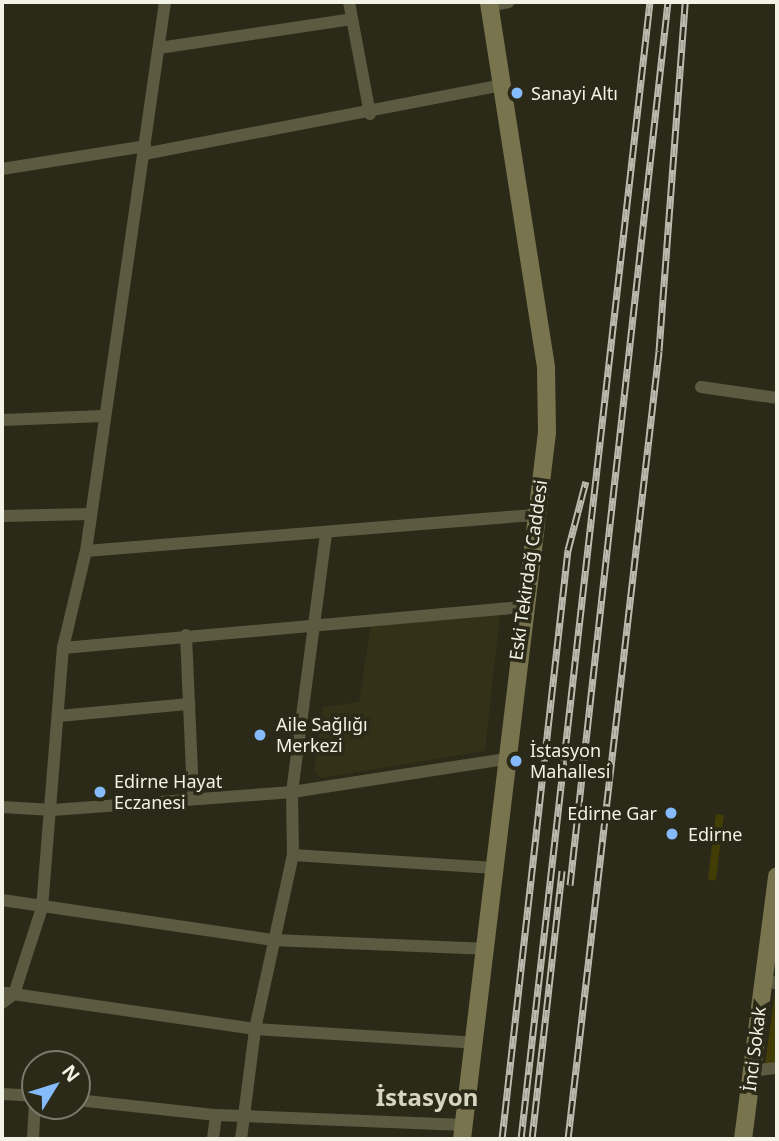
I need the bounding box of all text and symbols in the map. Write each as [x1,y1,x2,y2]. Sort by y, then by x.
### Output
place label: Sanayi Altı [531,82,618,104]
marker: Sanayi Altı [509,85,525,101]
street label: Eski Tekirdağ Caddesi [505,479,551,661]
place label: Aile Sağlığı Merkezi [276,714,368,756]
marker: Aile Sağlığı Merkezi [250,725,270,745]
place label: İstasyon Mahallesi [530,740,610,782]
marker: İstasyon Mahallesi [508,753,524,769]
place label: Edirne Hayat Eczanesi [114,771,222,814]
marker: Edirne Hayat Eczanesi [92,784,108,800]
place label: Edirne Gar [567,802,657,824]
marker: Edirne Gar [663,805,679,821]
place label: Edirne [688,823,742,845]
marker: Edirne [662,824,682,844]
street label: İnci Sokak [738,1005,770,1093]
north arrow [21,1050,91,1120]
text: N [56,1059,86,1087]
district label: İstasyon [376,1083,478,1111]

